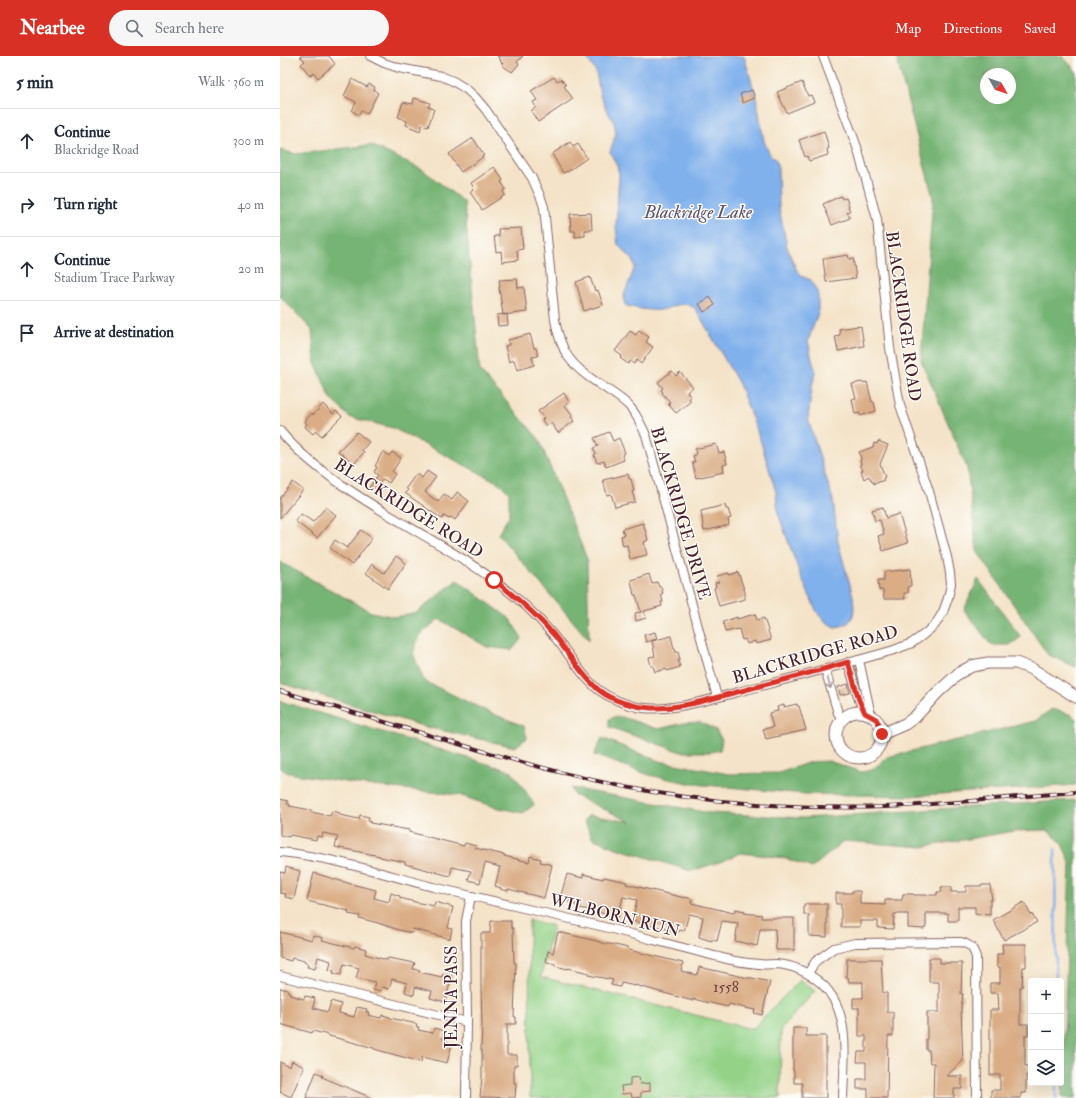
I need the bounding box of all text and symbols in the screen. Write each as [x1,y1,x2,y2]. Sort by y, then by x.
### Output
search box [109,10,389,46]
text: Nearbee [20,16,85,40]
icon: search [123,17,145,39]
text: Search here [155,19,224,38]
text: Map [895,20,921,37]
text: Directions [943,20,1002,37]
text: Saved [1024,20,1056,37]
north arrow [980,68,1016,104]
text: 5 min [16,72,54,93]
text: Walk · 360 m [198,74,264,90]
text: Continue [54,123,110,142]
icon: ahead [16,130,38,152]
text: 300 m [233,133,264,149]
text: Blackridge Road [54,142,139,158]
icon: right [16,194,38,216]
text: Turn right [54,195,117,214]
text: 40 m [238,197,264,213]
water label: Blackridge Lake [643,201,753,224]
street label: BLACKRIDGE ROAD [881,230,926,403]
text: Continue [54,251,110,270]
icon: ahead [16,258,38,280]
text: 20 m [238,261,264,277]
text: Stadium Trace Parkway [54,270,174,286]
icon: arrive [16,322,38,344]
text: Arrive at destination [54,323,174,342]
street label: BLACKRIDGE DRIVE [646,424,715,602]
street label: BLACKRIDGE ROAD [330,454,487,563]
route start [485,571,503,589]
street label: BLACKRIDGE ROAD [730,621,901,688]
one-way arrow [826,676,833,689]
route end [873,725,891,743]
street label: WILBORN RUN [547,889,683,942]
street label: JENNA PASS [441,946,463,1049]
house number: 1558 [713,978,739,997]
map controls [1028,978,1064,1086]
button: + [1028,978,1064,1014]
button: − [1028,1014,1064,1050]
button: layers [1028,1050,1064,1086]

